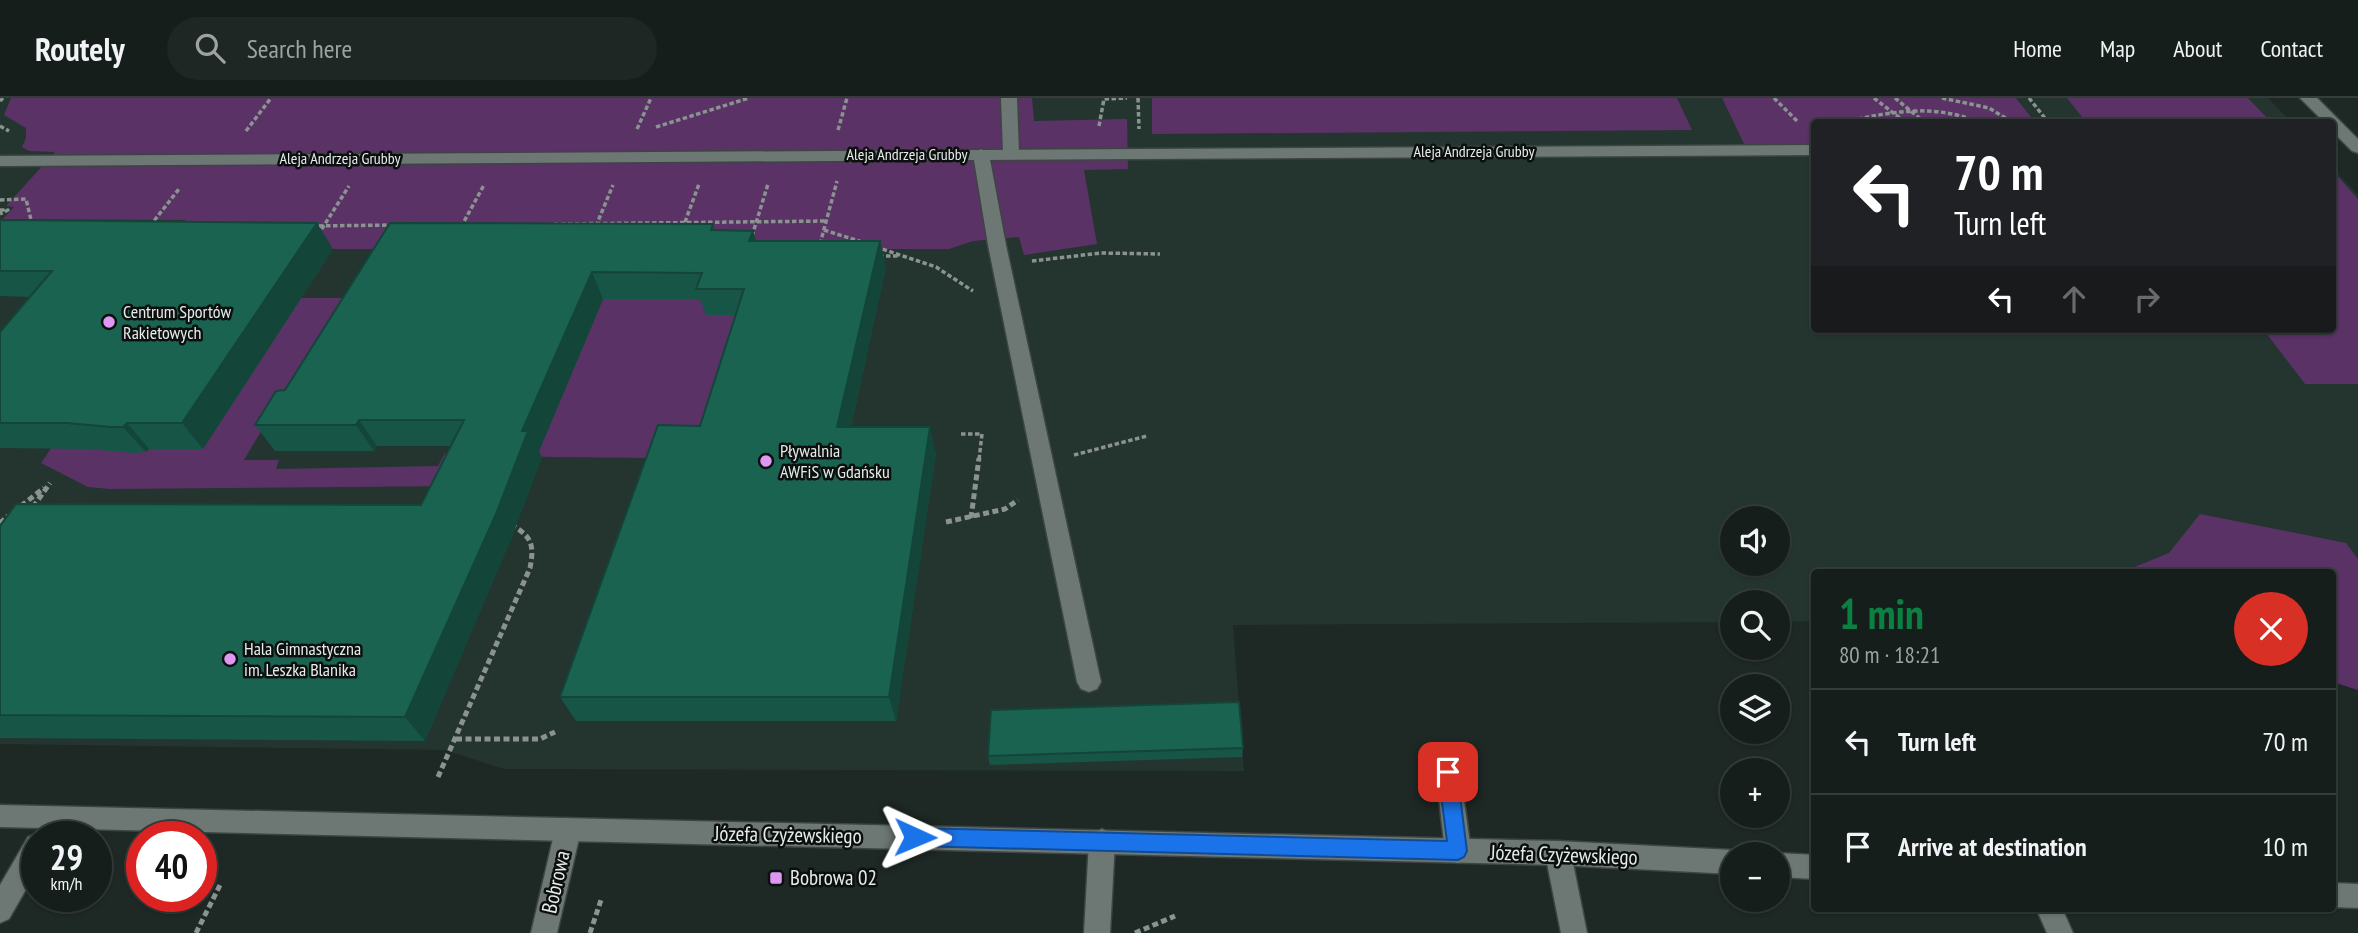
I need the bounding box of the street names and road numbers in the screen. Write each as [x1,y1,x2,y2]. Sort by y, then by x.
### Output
street label: Aleja Andrzeja Grubby [1414,141,1534,161]
street label: Aleja Andrzeja Grubby [847,144,967,164]
street label: Aleja Andrzeja Grubby [280,148,400,168]
street label: Józefa Czyżewskiego [713,820,862,849]
street label: Józefa Czyżewskiego [1489,838,1638,871]
street label: Bobrowa [535,848,576,916]

